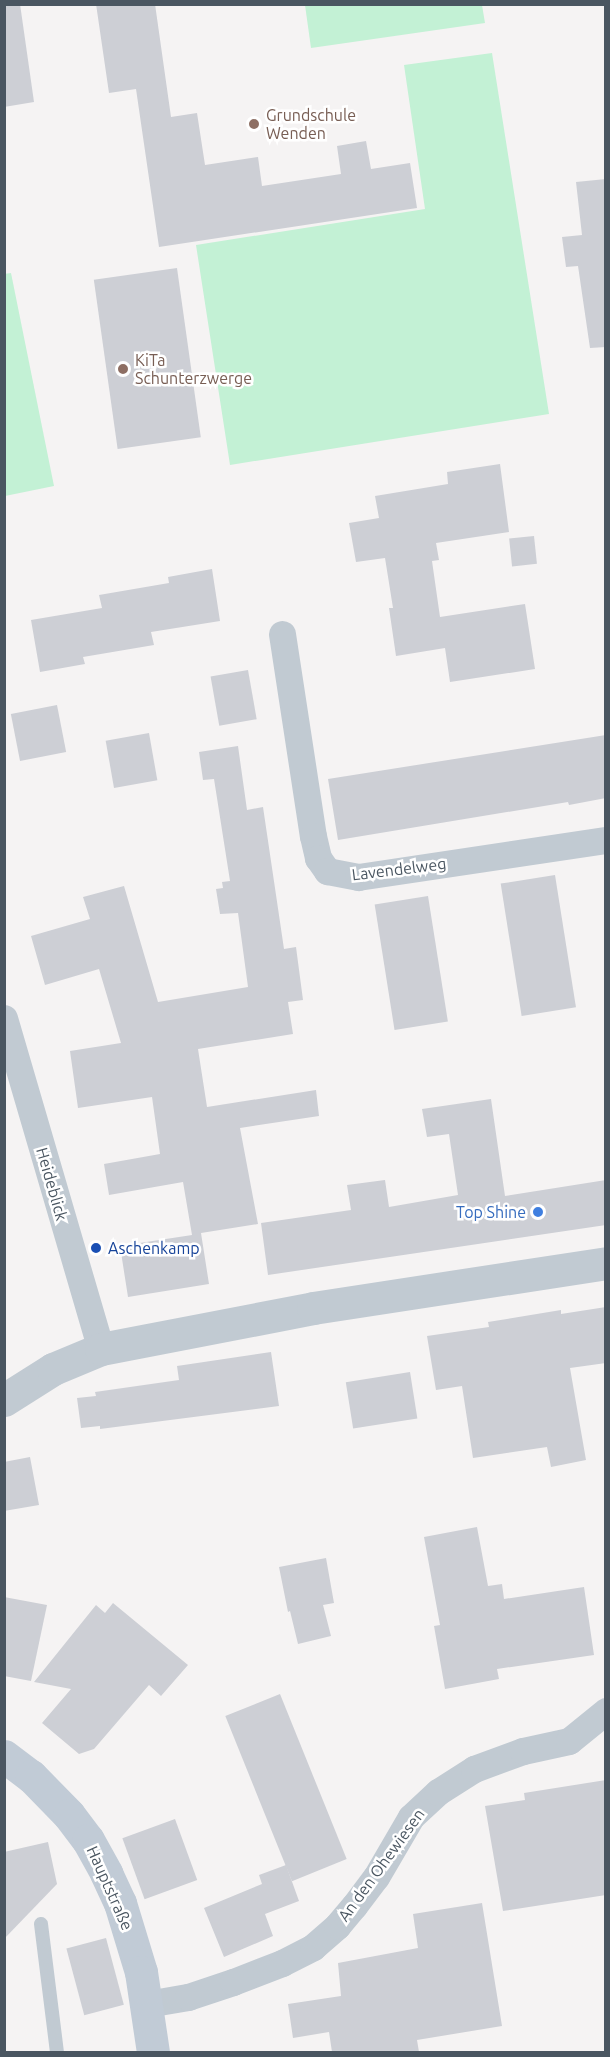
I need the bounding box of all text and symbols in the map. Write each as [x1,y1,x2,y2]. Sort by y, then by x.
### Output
place label: Grundschule Wenden [266,105,356,143]
marker: Grundschule Wenden [247,117,261,131]
place label: KiTa Schunterzwerge [135,350,252,388]
marker: KiTa Schunterzwerge [116,362,130,376]
street label: Lavendelweg [351,854,447,884]
street label: Heideblick [32,1145,72,1223]
place label: Top Shine [456,1202,526,1222]
marker: Top Shine [531,1205,545,1219]
place label: Aschenkamp [108,1238,200,1258]
marker: Aschenkamp [89,1241,103,1255]
street label: An den Ohewiesen [334,1805,428,1925]
street label: Hauptstraße [83,1843,137,1933]

